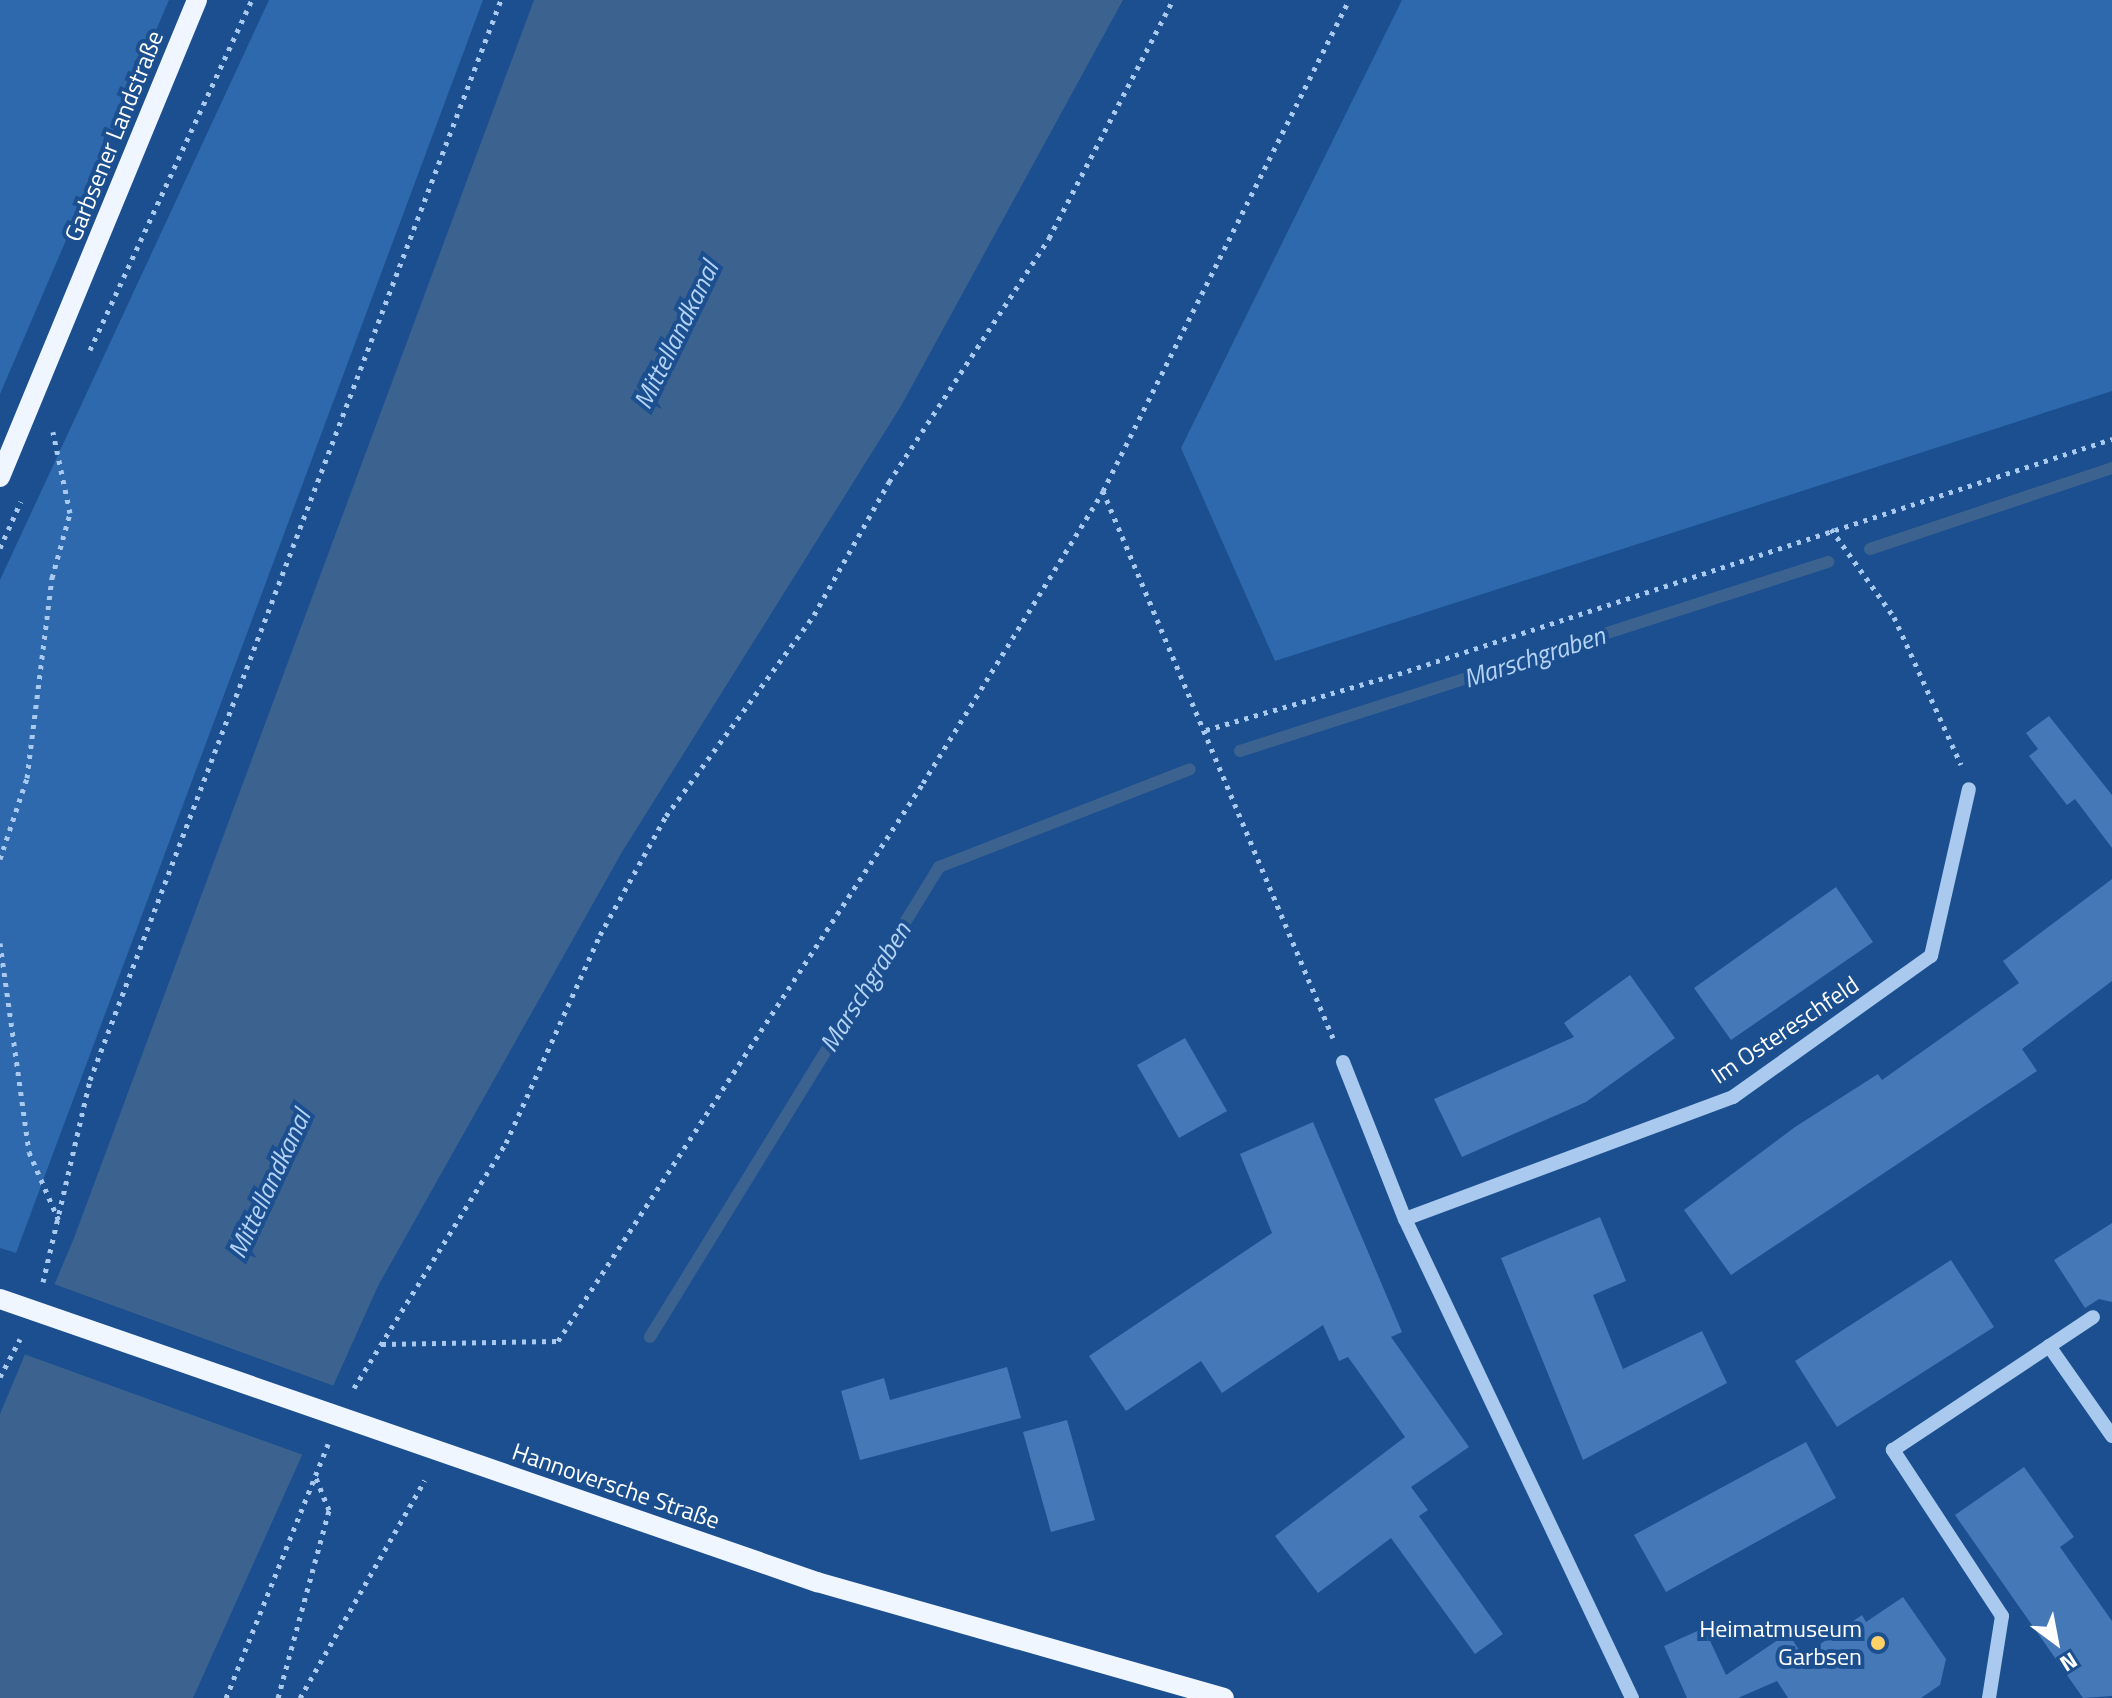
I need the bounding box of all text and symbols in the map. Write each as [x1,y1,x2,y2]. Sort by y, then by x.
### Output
street label: Garbsener Landstraße [59,27,169,245]
water label: Mittellandkanal [627,256,725,414]
water label: Marschgraben [1459,619,1609,695]
water label: Marschgraben [813,916,917,1058]
street label: Im Ostereschfeld [1706,970,1864,1090]
water label: Mittellandkanal [221,1105,317,1263]
street label: Hannoversche Straße [508,1437,724,1535]
north arrow [2016,1602,2096,1682]
place label: Heimatmuseum Garbsen [1699,1615,1862,1671]
marker: Heimatmuseum Garbsen [1869,1634,1887,1652]
text: N [2053,1644,2084,1681]

